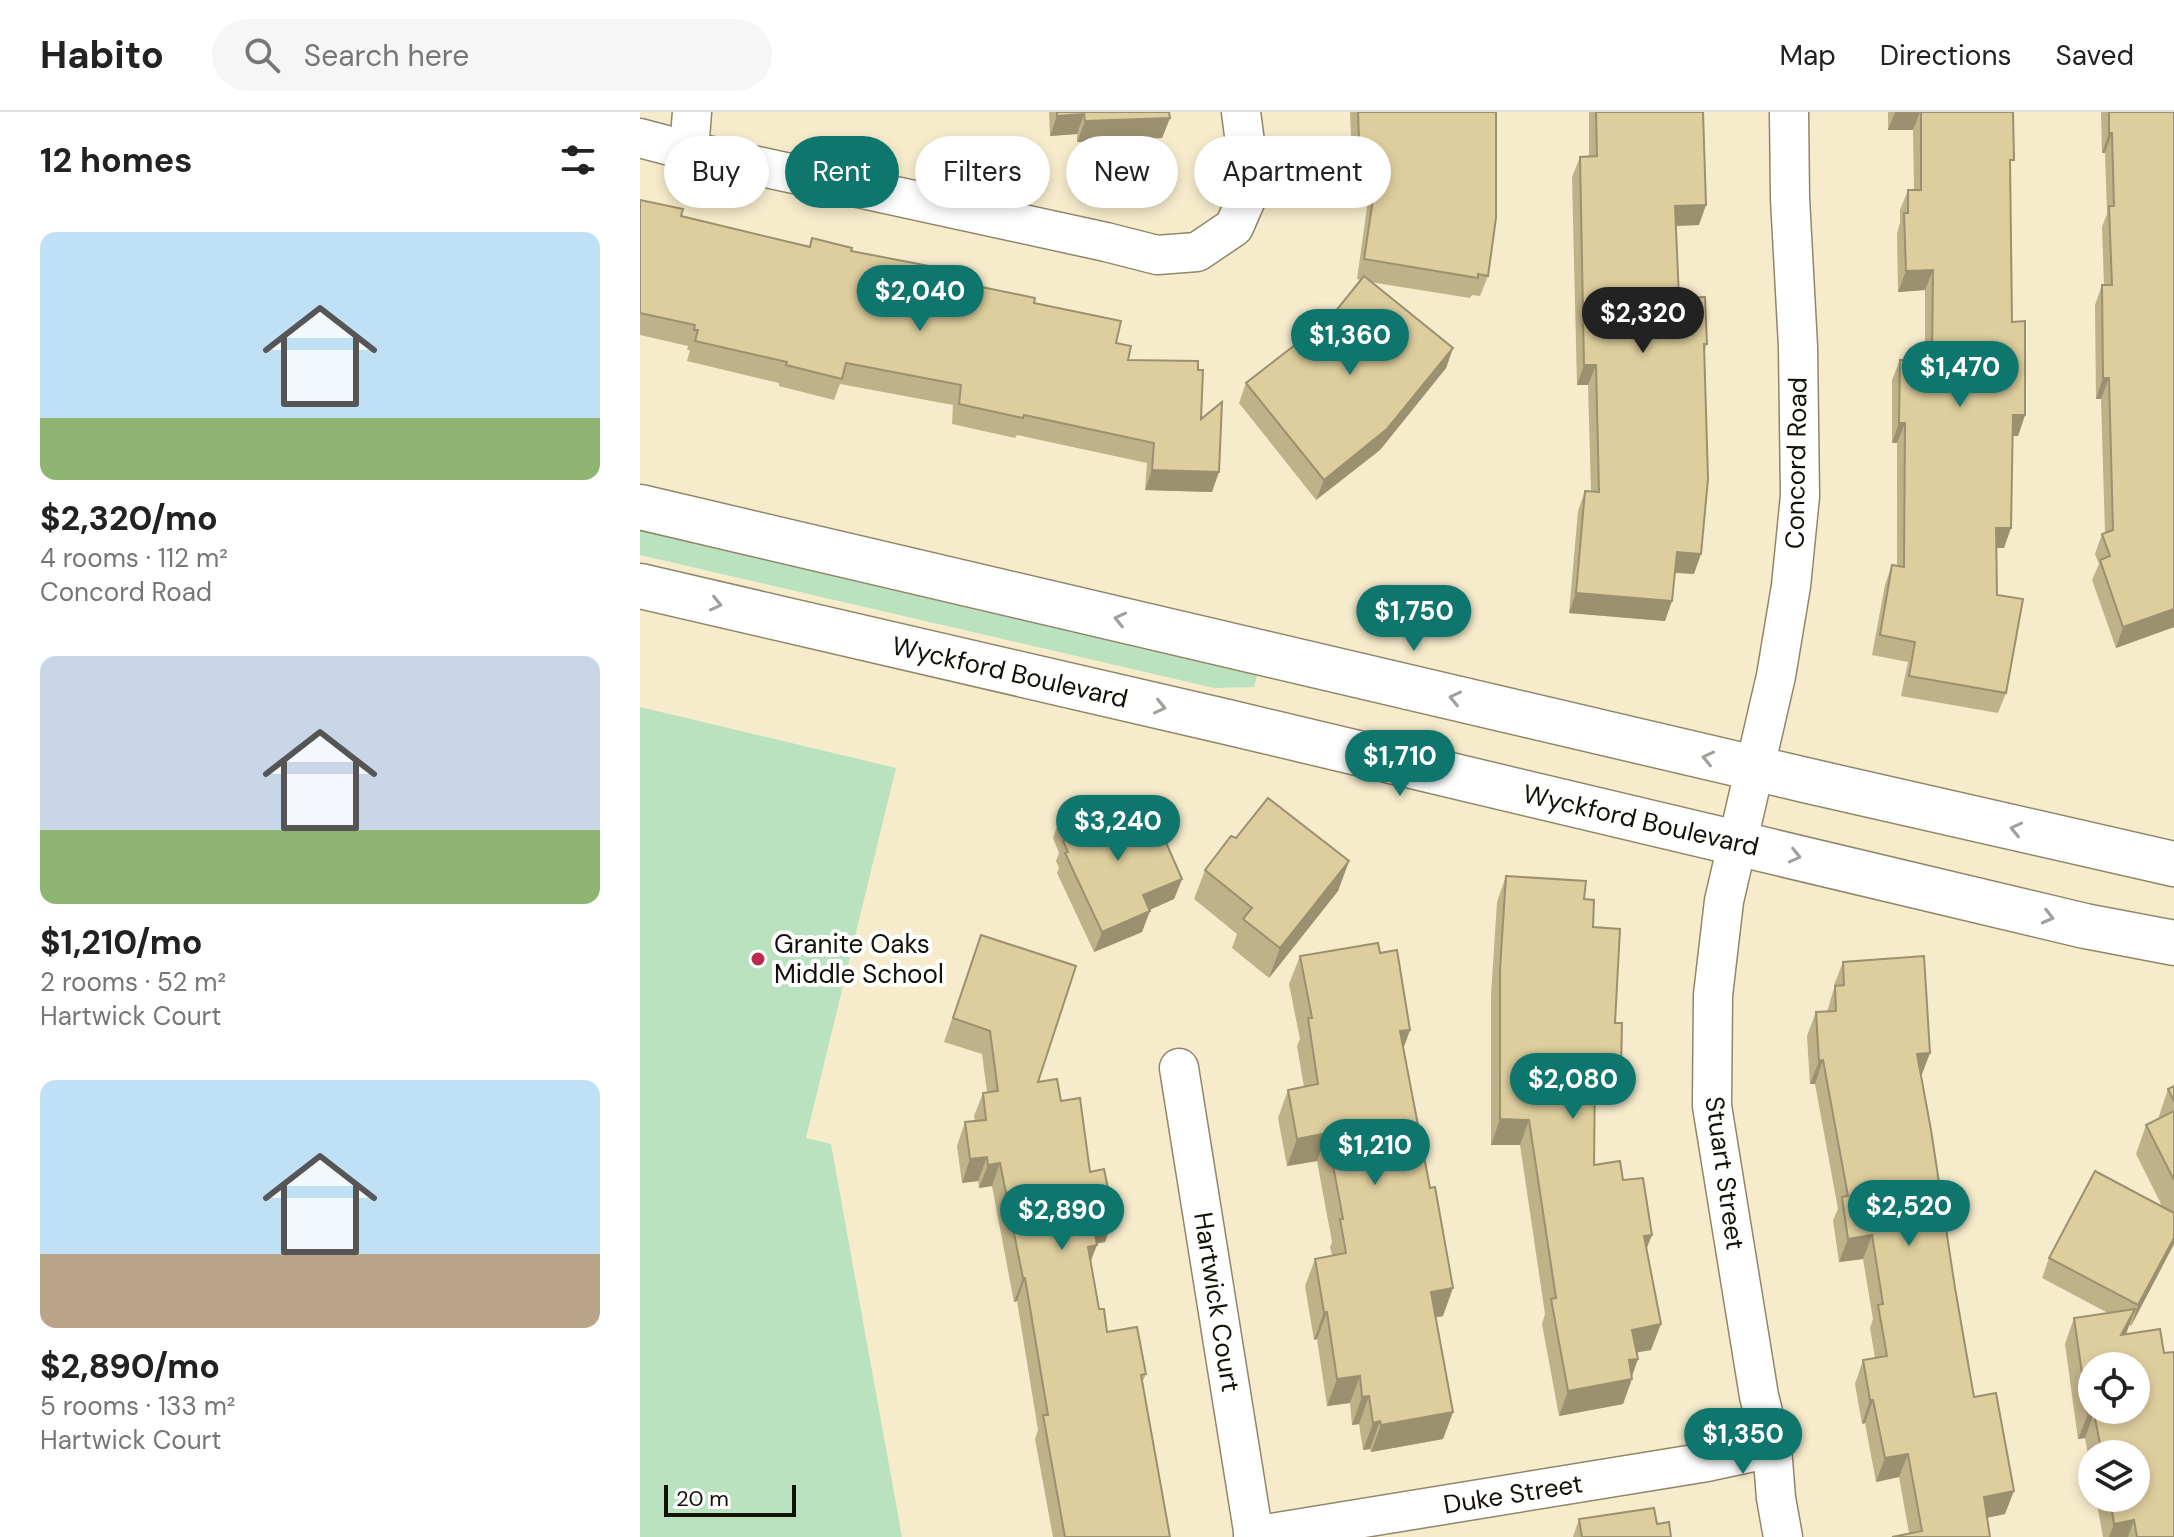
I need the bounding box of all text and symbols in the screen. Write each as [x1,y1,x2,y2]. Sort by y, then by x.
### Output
search box [212,19,772,91]
text: Habito [40,30,164,80]
icon: search [240,33,284,77]
text: Search here [304,36,469,75]
text: Map [1779,37,1836,74]
text: Directions [1880,37,2012,74]
text: Saved [2056,37,2134,74]
chip: Buy [664,136,769,208]
chip: Rent [785,136,899,208]
chip: Filters [915,136,1050,208]
chip: New [1066,136,1178,208]
chip: Apartment [1194,136,1391,208]
text: 12 homes [40,138,192,183]
icon: filters [556,138,600,182]
pin: $2,040 [855,265,985,333]
text: $2,040 [875,274,965,308]
icon: home [248,284,392,428]
pin: $2,320 [1578,287,1708,355]
text: $2,320 [1600,296,1686,330]
pin: $1,360 [1285,309,1415,377]
text: $1,360 [1309,318,1391,352]
pin: $1,470 [1895,341,2025,409]
text: $1,470 [1920,350,2000,384]
street label: Concord Road [1778,377,1814,549]
text: $2,320/mo [40,496,218,541]
text: 4 rooms · 112 m² [40,541,228,575]
text: Concord Road [40,575,212,609]
pin: $1,750 [1349,585,1479,653]
text: $1,750 [1374,594,1454,628]
one-way arrow [709,595,722,612]
one-way arrow [1114,611,1127,628]
street label: Wyckford Boulevard [889,628,1131,716]
one-way arrow [1448,690,1462,707]
one-way arrow [1153,698,1167,715]
icon: home [248,708,392,852]
pin: $1,710 [1335,730,1465,798]
text: $1,710 [1363,739,1437,773]
one-way arrow [1702,750,1715,767]
street label: Wyckford Boulevard [1520,776,1762,864]
pin: $3,240 [1053,795,1183,863]
text: $3,240 [1074,804,1162,838]
one-way arrow [2009,821,2023,838]
one-way arrow [1787,847,1801,864]
one-way arrow [2040,908,2054,925]
text: $1,210/mo [40,920,202,965]
place label: Granite Oaks Middle School [774,927,944,991]
marker: Granite Oaks Middle School [749,950,767,968]
text: 2 rooms · 52 m² [40,965,226,999]
text: Hartwick Court [40,999,221,1033]
pin: $2,080 [1508,1053,1638,1121]
text: $2,080 [1528,1062,1618,1096]
street label: Stuart Street [1697,1094,1753,1252]
pin: $1,210 [1310,1119,1440,1187]
text: $1,210 [1338,1128,1412,1162]
icon: home [248,1132,392,1276]
pin: $2,520 [1844,1180,1974,1248]
pin: $2,890 [997,1184,1127,1252]
text: $2,520 [1866,1189,1952,1223]
text: $2,890 [1018,1193,1106,1227]
street label: Hartwick Court [1186,1210,1248,1394]
text: $2,890/mo [40,1344,220,1389]
map controls [2078,1352,2150,1512]
button: locate [2078,1352,2150,1424]
text: 5 rooms · 133 m² [40,1389,235,1423]
pin: $1,350 [1678,1408,1808,1476]
text: $1,350 [1702,1417,1784,1451]
text: Hartwick Court [40,1423,221,1457]
button: layers [2078,1440,2150,1512]
street label: Duke Street [1441,1466,1585,1522]
scale bar [664,1481,796,1517]
text: 20 m [676,1484,729,1513]

